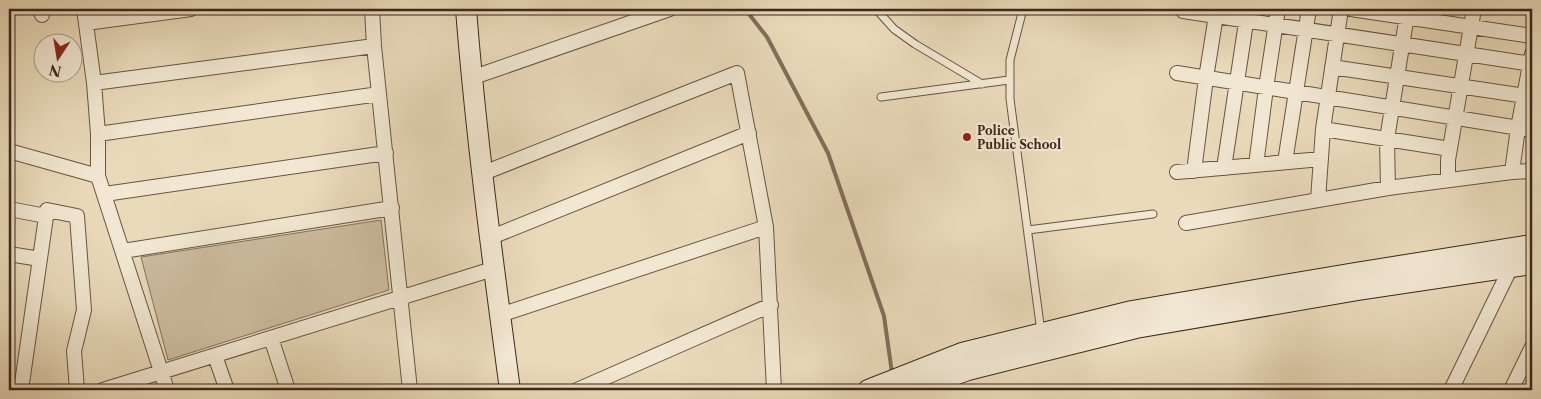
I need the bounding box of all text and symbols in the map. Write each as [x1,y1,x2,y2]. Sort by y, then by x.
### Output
north arrow [32,32,82,82]
text: N [47,61,63,81]
place label: Police Public School [977,123,1061,152]
marker: Police Public School [961,131,973,143]

